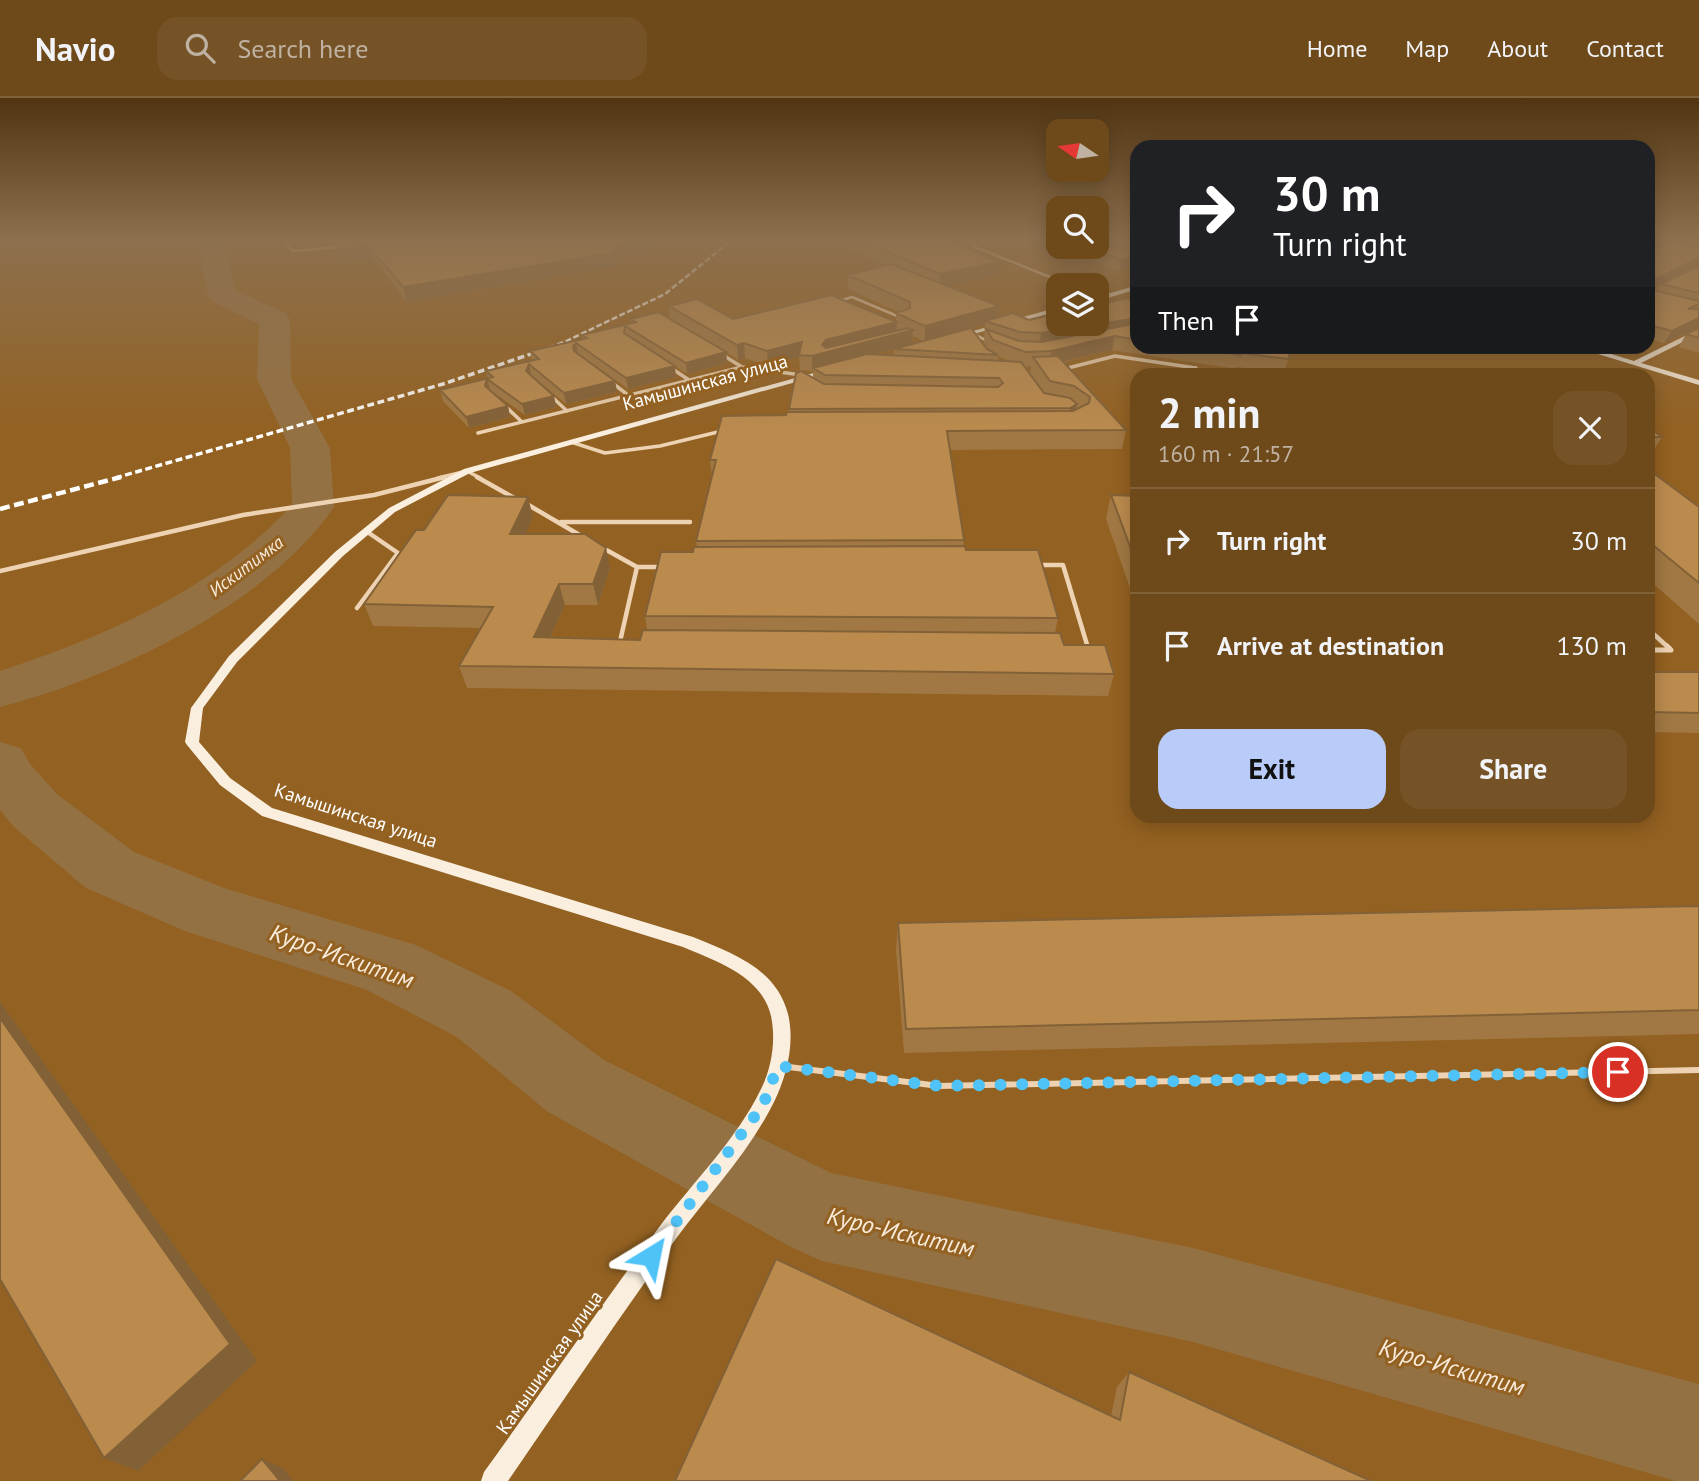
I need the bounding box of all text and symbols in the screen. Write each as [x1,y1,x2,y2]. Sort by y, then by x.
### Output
search box [157,17,647,80]
text: Navio [35,27,115,70]
icon: search [181,29,219,67]
text: Search here [237,32,369,65]
text: Home [1307,33,1367,64]
text: Map [1405,33,1449,64]
text: About [1487,33,1548,64]
text: Contact [1586,33,1664,64]
north arrow [1046,119,1110,182]
map controls [1046,119,1109,336]
text: 30 m [1273,161,1380,225]
icon: right [1158,168,1249,259]
button: search [1046,196,1109,259]
text: Turn right [1273,223,1407,265]
button: layers [1046,273,1109,336]
icon: arrive [1228,301,1266,339]
text: Then [1158,304,1214,337]
street label: Камышинская улица [620,348,790,416]
text: 2 min [1158,385,1260,440]
button: close [1553,391,1627,465]
text: 160 m · 21:57 [1158,439,1294,468]
icon: right [1158,522,1196,560]
text: Turn right [1217,524,1326,557]
text: 30 m [1571,524,1627,557]
water label: Искитимка [204,530,288,602]
icon: arrive [1158,627,1196,665]
text: Arrive at destination [1217,629,1444,662]
text: 130 m [1556,629,1627,662]
button: Exit [1158,729,1386,809]
button: Share [1400,729,1627,809]
street label: Камышинская улица [271,777,441,853]
water label: Куро-Искитим [266,917,418,995]
pin [1588,1042,1648,1102]
icon: arrive [1599,1053,1637,1091]
water label: Куро-Искитим [824,1200,978,1264]
position arrow [614,1219,688,1293]
street label: Камышинская улица [490,1286,608,1438]
water label: Куро-Искитим [1375,1331,1529,1403]

